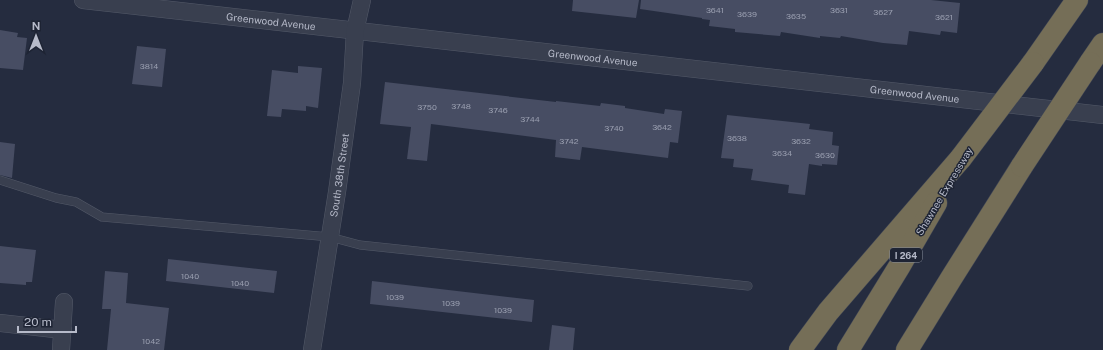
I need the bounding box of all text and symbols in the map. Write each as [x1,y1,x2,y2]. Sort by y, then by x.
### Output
house number: 3641 [706,5,724,15]
house number: 3631 [830,5,848,15]
house number: 3627 [873,7,893,17]
house number: 3639 [737,9,757,19]
street label: Greenwood Avenue [225,10,317,32]
house number: 3635 [786,11,806,21]
house number: 3621 [935,12,953,22]
north arrow [16,16,56,56]
text: N [32,20,40,32]
street label: Greenwood Avenue [547,46,638,69]
house number: 3814 [140,61,158,71]
street label: Greenwood Avenue [869,83,960,105]
house number: 3748 [451,101,471,111]
house number: 3750 [417,102,437,112]
house number: 3746 [488,105,508,115]
house number: 3744 [520,114,540,124]
house number: 3642 [652,122,672,132]
house number: 3740 [604,123,624,133]
street label: South 38th Street [327,132,351,218]
house number: 3638 [727,133,747,143]
house number: 3742 [559,136,579,146]
house number: 3632 [791,136,811,146]
street label: Shawnee Expressway [913,144,975,237]
house number: 3634 [772,148,792,158]
house number: 3630 [815,150,835,160]
road number: I 264 [890,248,922,262]
house number: 1040 [181,271,199,281]
house number: 1040 [231,278,249,288]
house number: 1039 [386,292,404,302]
house number: 1039 [442,298,460,308]
house number: 1039 [494,305,512,315]
scale bar [18,308,76,334]
text: 20 m [24,315,52,329]
house number: 1042 [142,336,160,346]

